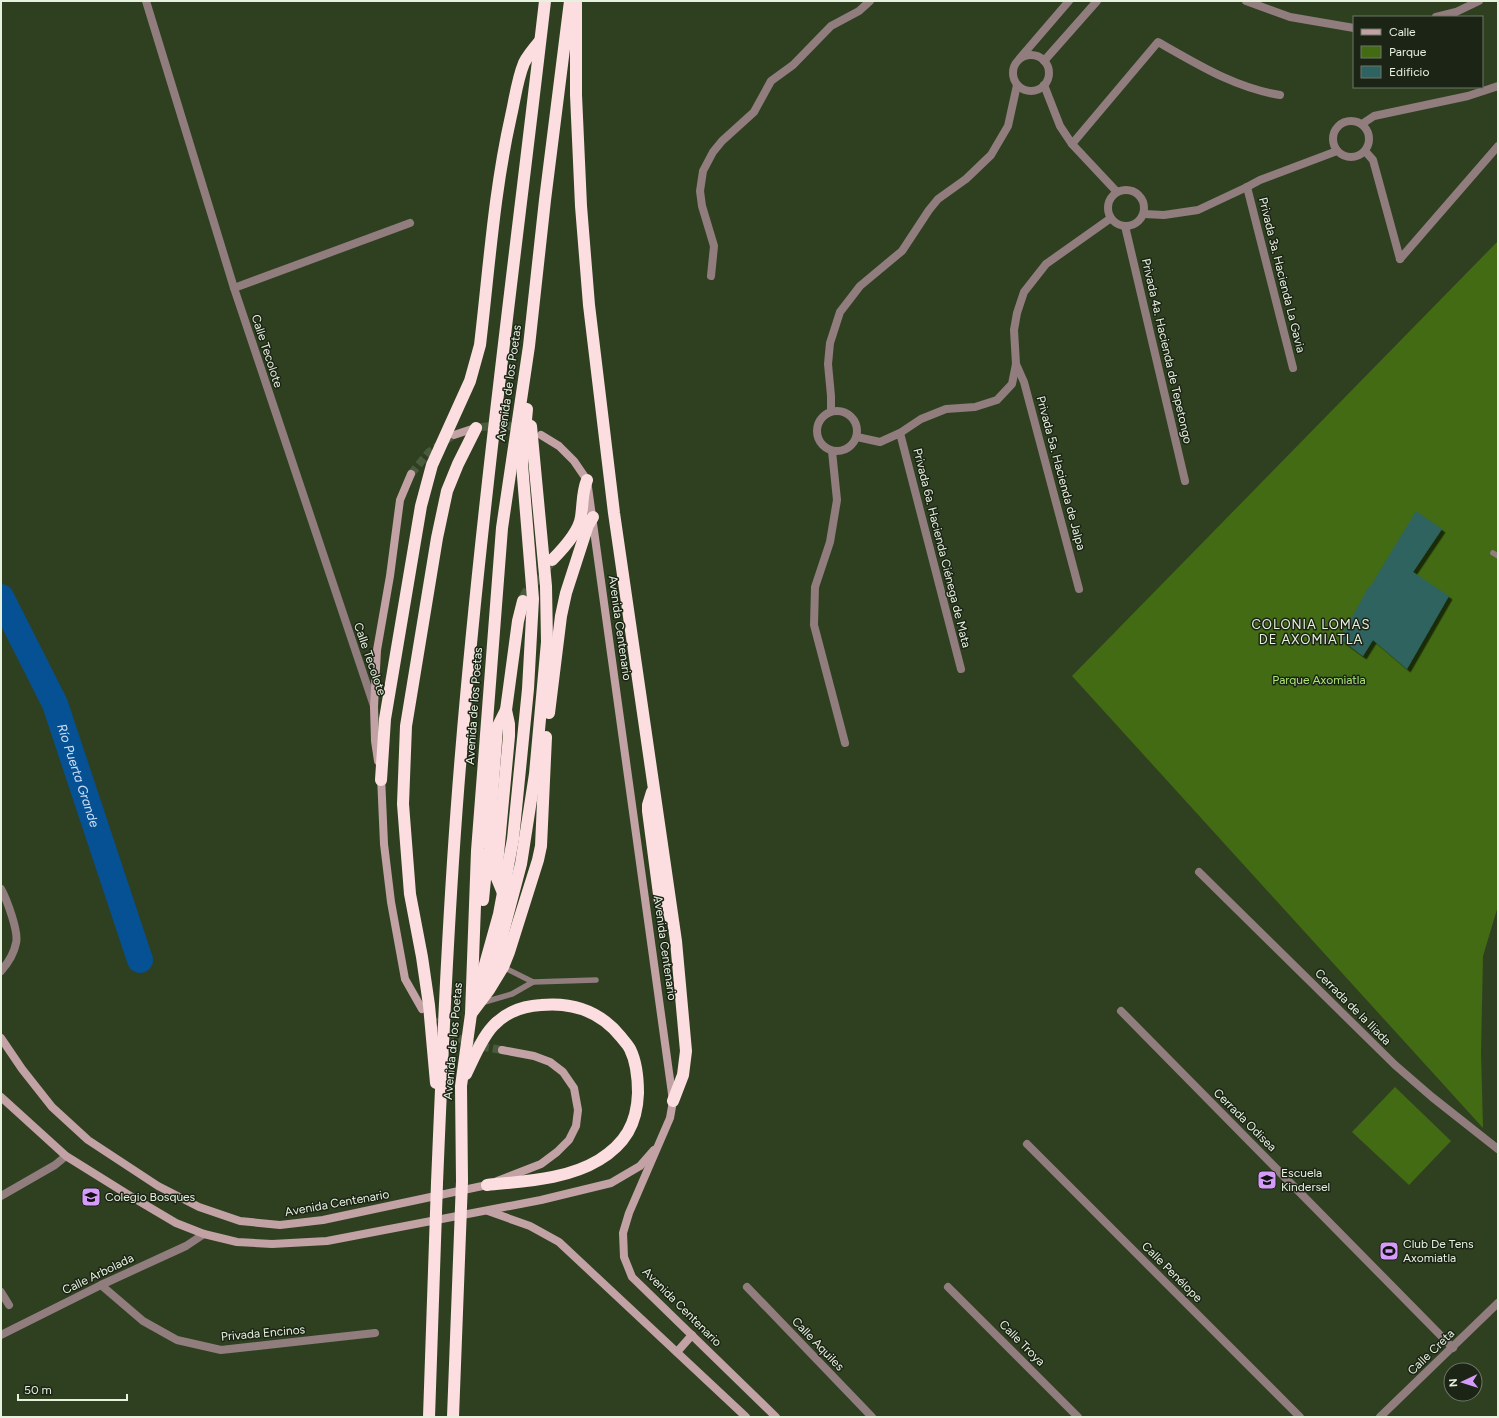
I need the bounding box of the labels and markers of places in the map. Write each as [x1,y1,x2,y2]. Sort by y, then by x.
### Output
place label: Escuela Kindersel [1281,1166,1330,1194]
school or university icon: Escuela Kindersel [1256,1169,1278,1191]
school or university icon: Colegio Bosques [80,1186,102,1208]
place label: Colegio Bosques [105,1190,196,1204]
place label: Club De Tens Axomiatla [1403,1237,1474,1265]
sports icon: Club De Tens Axomiatla [1378,1240,1400,1262]

